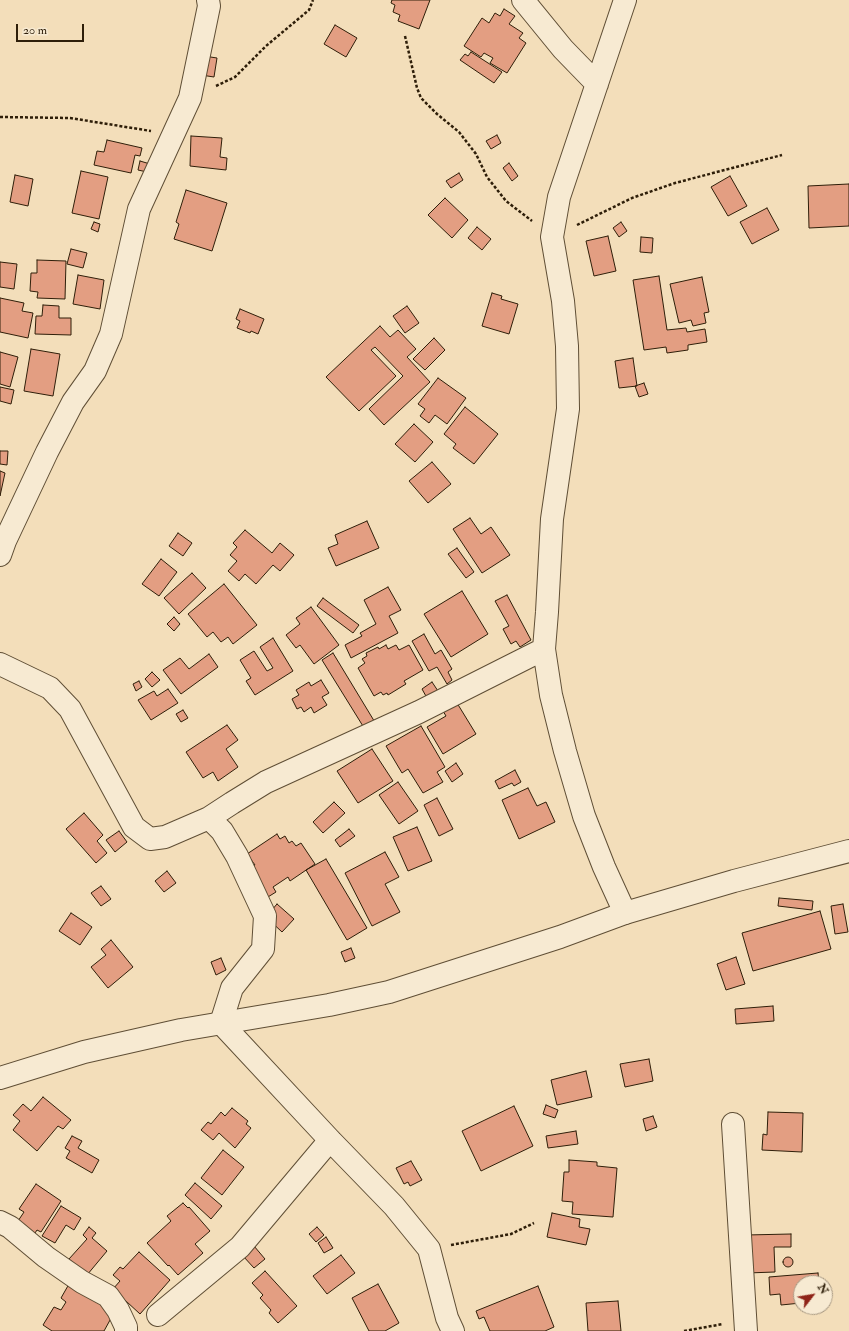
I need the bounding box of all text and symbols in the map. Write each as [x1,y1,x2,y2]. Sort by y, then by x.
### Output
scale bar [18,16,86,42]
text: 20 m [23,23,47,38]
north arrow [793,1275,833,1315]
text: N [815,1281,831,1297]

